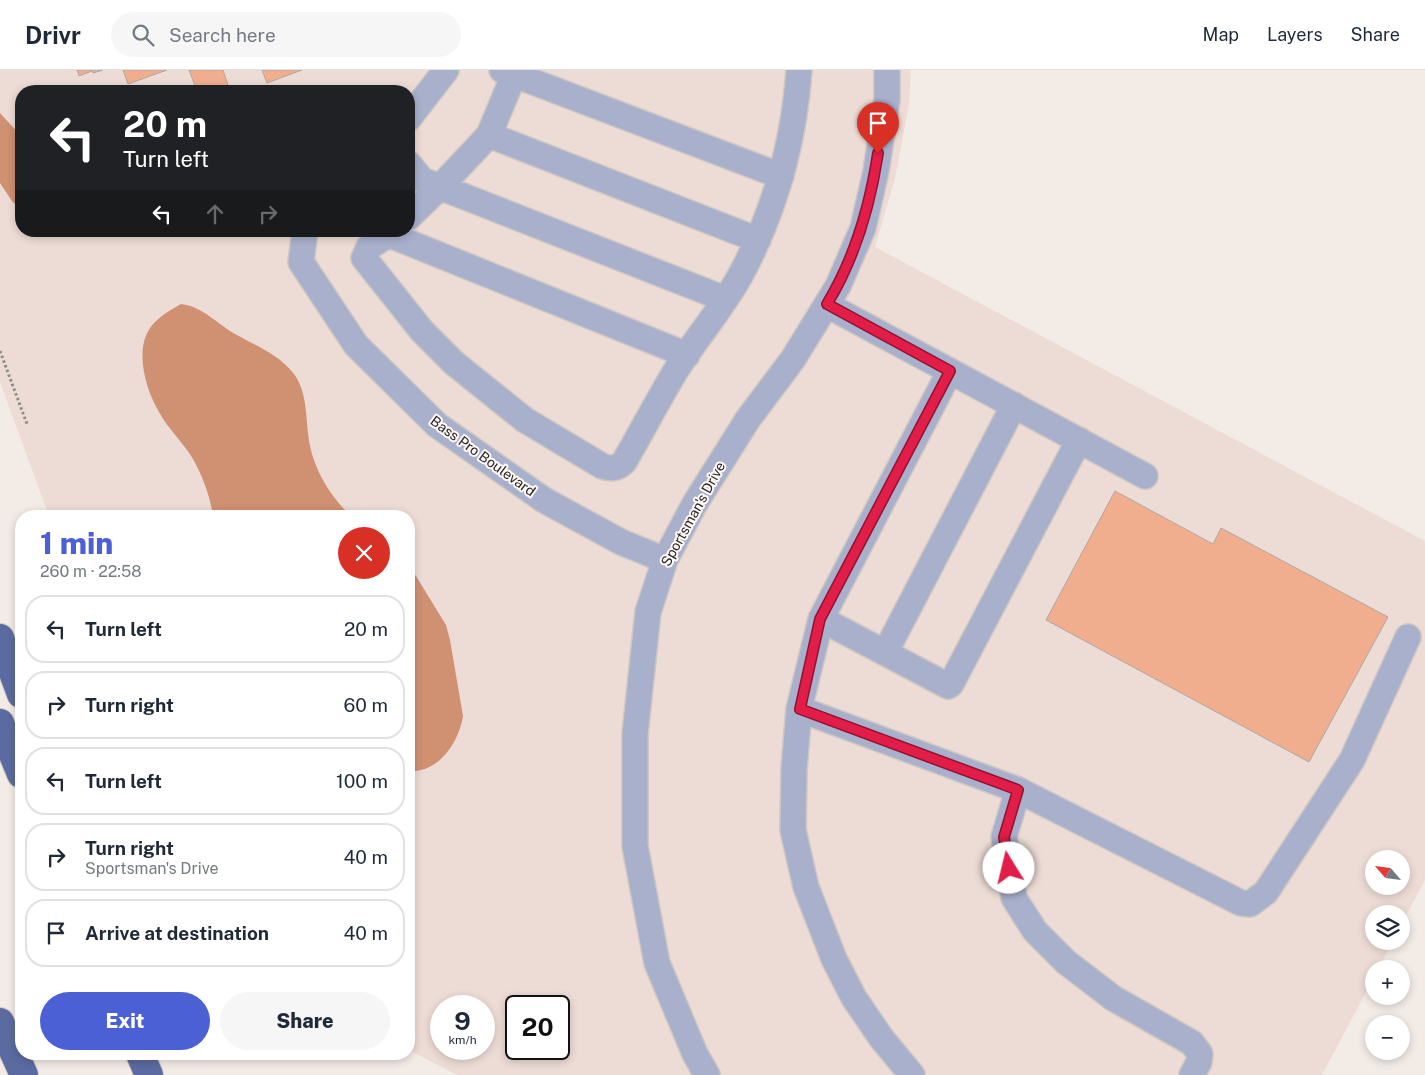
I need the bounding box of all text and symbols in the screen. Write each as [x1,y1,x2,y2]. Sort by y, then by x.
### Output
search box [111,12,461,57]
text: Drivr [25,21,81,49]
icon: search [129,21,157,49]
text: Search here [169,24,276,46]
text: Map [1203,24,1239,45]
text: Layers [1267,24,1323,45]
text: Share [1351,24,1400,45]
pin [857,102,899,153]
text: 20 m [123,104,207,145]
icon: left [40,105,105,170]
icon: arrive [864,109,892,137]
text: Turn left [123,146,209,172]
icon: left [148,200,176,228]
icon: ahead [201,200,229,228]
icon: right [254,200,282,228]
street label: Bass Pro Boulevard [427,413,539,499]
street label: Sportsman's Drive [658,459,728,569]
text: 1 min [40,525,113,561]
button: close [338,527,390,579]
text: 260 m · 22:58 [40,562,142,581]
icon: left [42,615,70,643]
text: Turn left [85,618,162,640]
text: 20 m [344,618,388,640]
icon: right [42,691,70,719]
text: Turn right [85,694,174,716]
text: 60 m [344,694,388,716]
icon: left [42,767,70,795]
text: Turn left [85,770,162,792]
text: 100 m [336,770,388,792]
text: Turn right [85,837,174,859]
position arrow [982,841,1034,893]
icon: right [42,843,70,871]
text: 40 m [343,846,388,868]
north arrow [1365,850,1410,895]
map controls [1365,850,1410,1060]
text: Sportsman's Drive [85,859,219,878]
button: layers [1365,905,1410,950]
icon: arrive [42,919,70,947]
text: Arrive at destination [85,922,269,944]
text: 40 m [343,922,388,944]
button: + [1365,960,1410,1005]
button: Exit [40,992,210,1050]
button: Share [220,992,390,1050]
speed limit sign: 20 [505,995,570,1060]
text: 9 [454,1006,471,1036]
button: − [1365,1015,1410,1060]
text: km/h [448,1033,477,1047]

